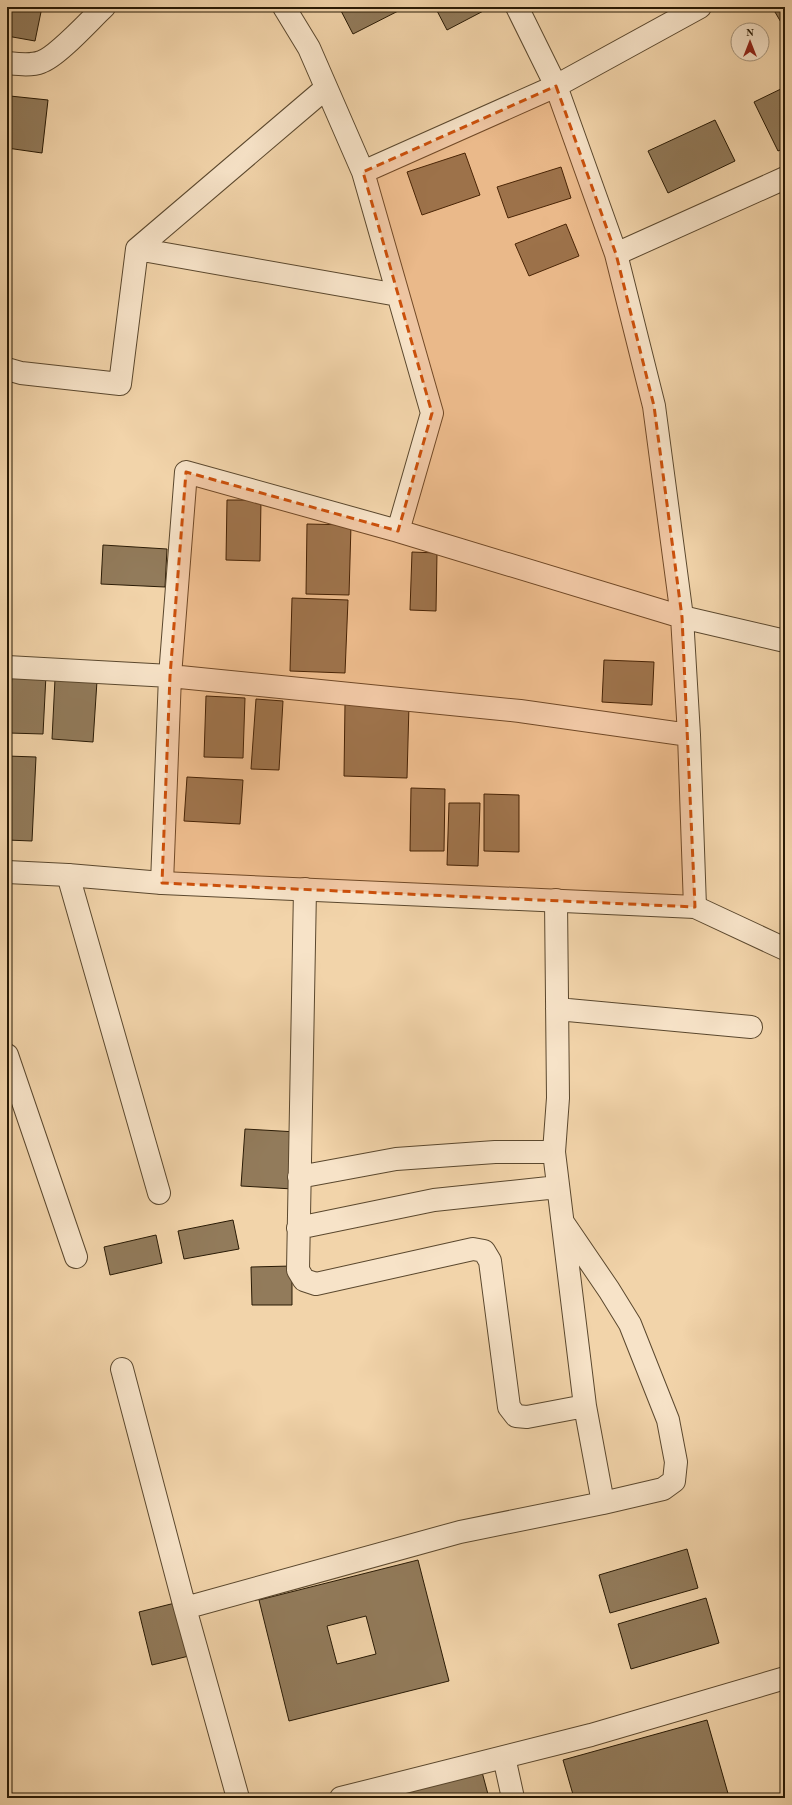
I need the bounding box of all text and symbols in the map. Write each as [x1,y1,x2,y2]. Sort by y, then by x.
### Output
north arrow [730,22,770,62]
text: N [746,28,755,39]

